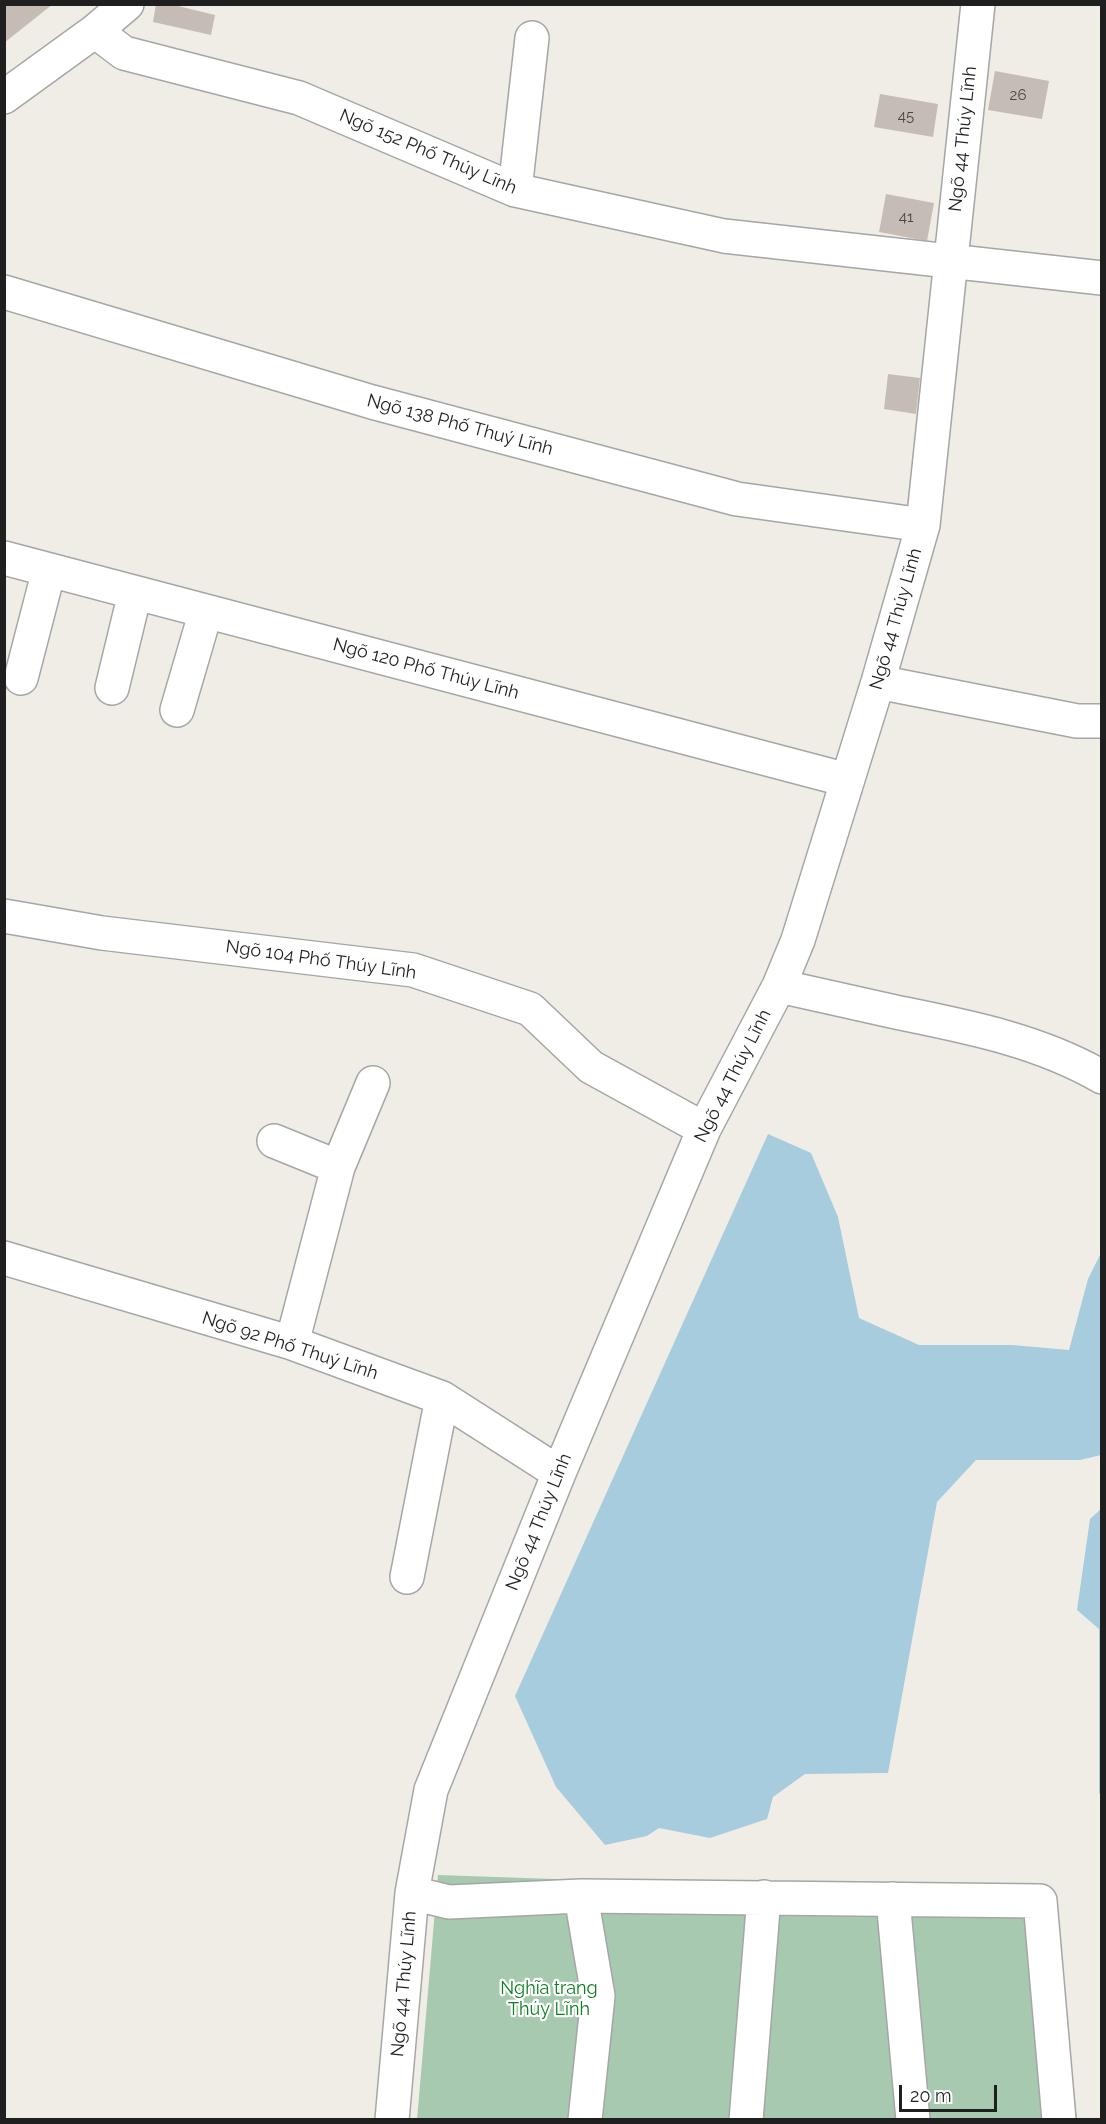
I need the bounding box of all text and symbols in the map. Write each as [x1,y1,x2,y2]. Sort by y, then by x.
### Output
street label: Ngõ 44 Thúy Lĩnh [945,65,981,213]
house number: 26 [1010,86,1026,104]
street label: Ngõ 152 Phố Thúy Lĩnh [336,105,520,199]
house number: 45 [898,107,914,125]
house number: 41 [899,208,913,226]
street label: Ngõ 138 Phố Thuý Lĩnh [365,390,555,460]
street label: Ngõ 44 Thúy Lĩnh [865,546,927,692]
street label: Ngõ 120 Phố Thúy Lĩnh [331,634,521,704]
street label: Ngõ 104 Phố Thúy Lĩnh [224,936,418,984]
street label: Ngõ 44 Thúy Lĩnh [690,1006,776,1146]
street label: Ngõ 92 Phố Thuý Lĩnh [199,1307,381,1385]
street label: Ngõ 44 Thúy Lĩnh [502,1450,576,1594]
street label: Ngõ 44 Thúy Lĩnh [387,1910,421,2058]
park label: Nghĩa trang Thúy Lĩnh [500,1978,598,2020]
scale bar [902,2073,1000,2111]
text: 20 m [910,2085,952,2106]

